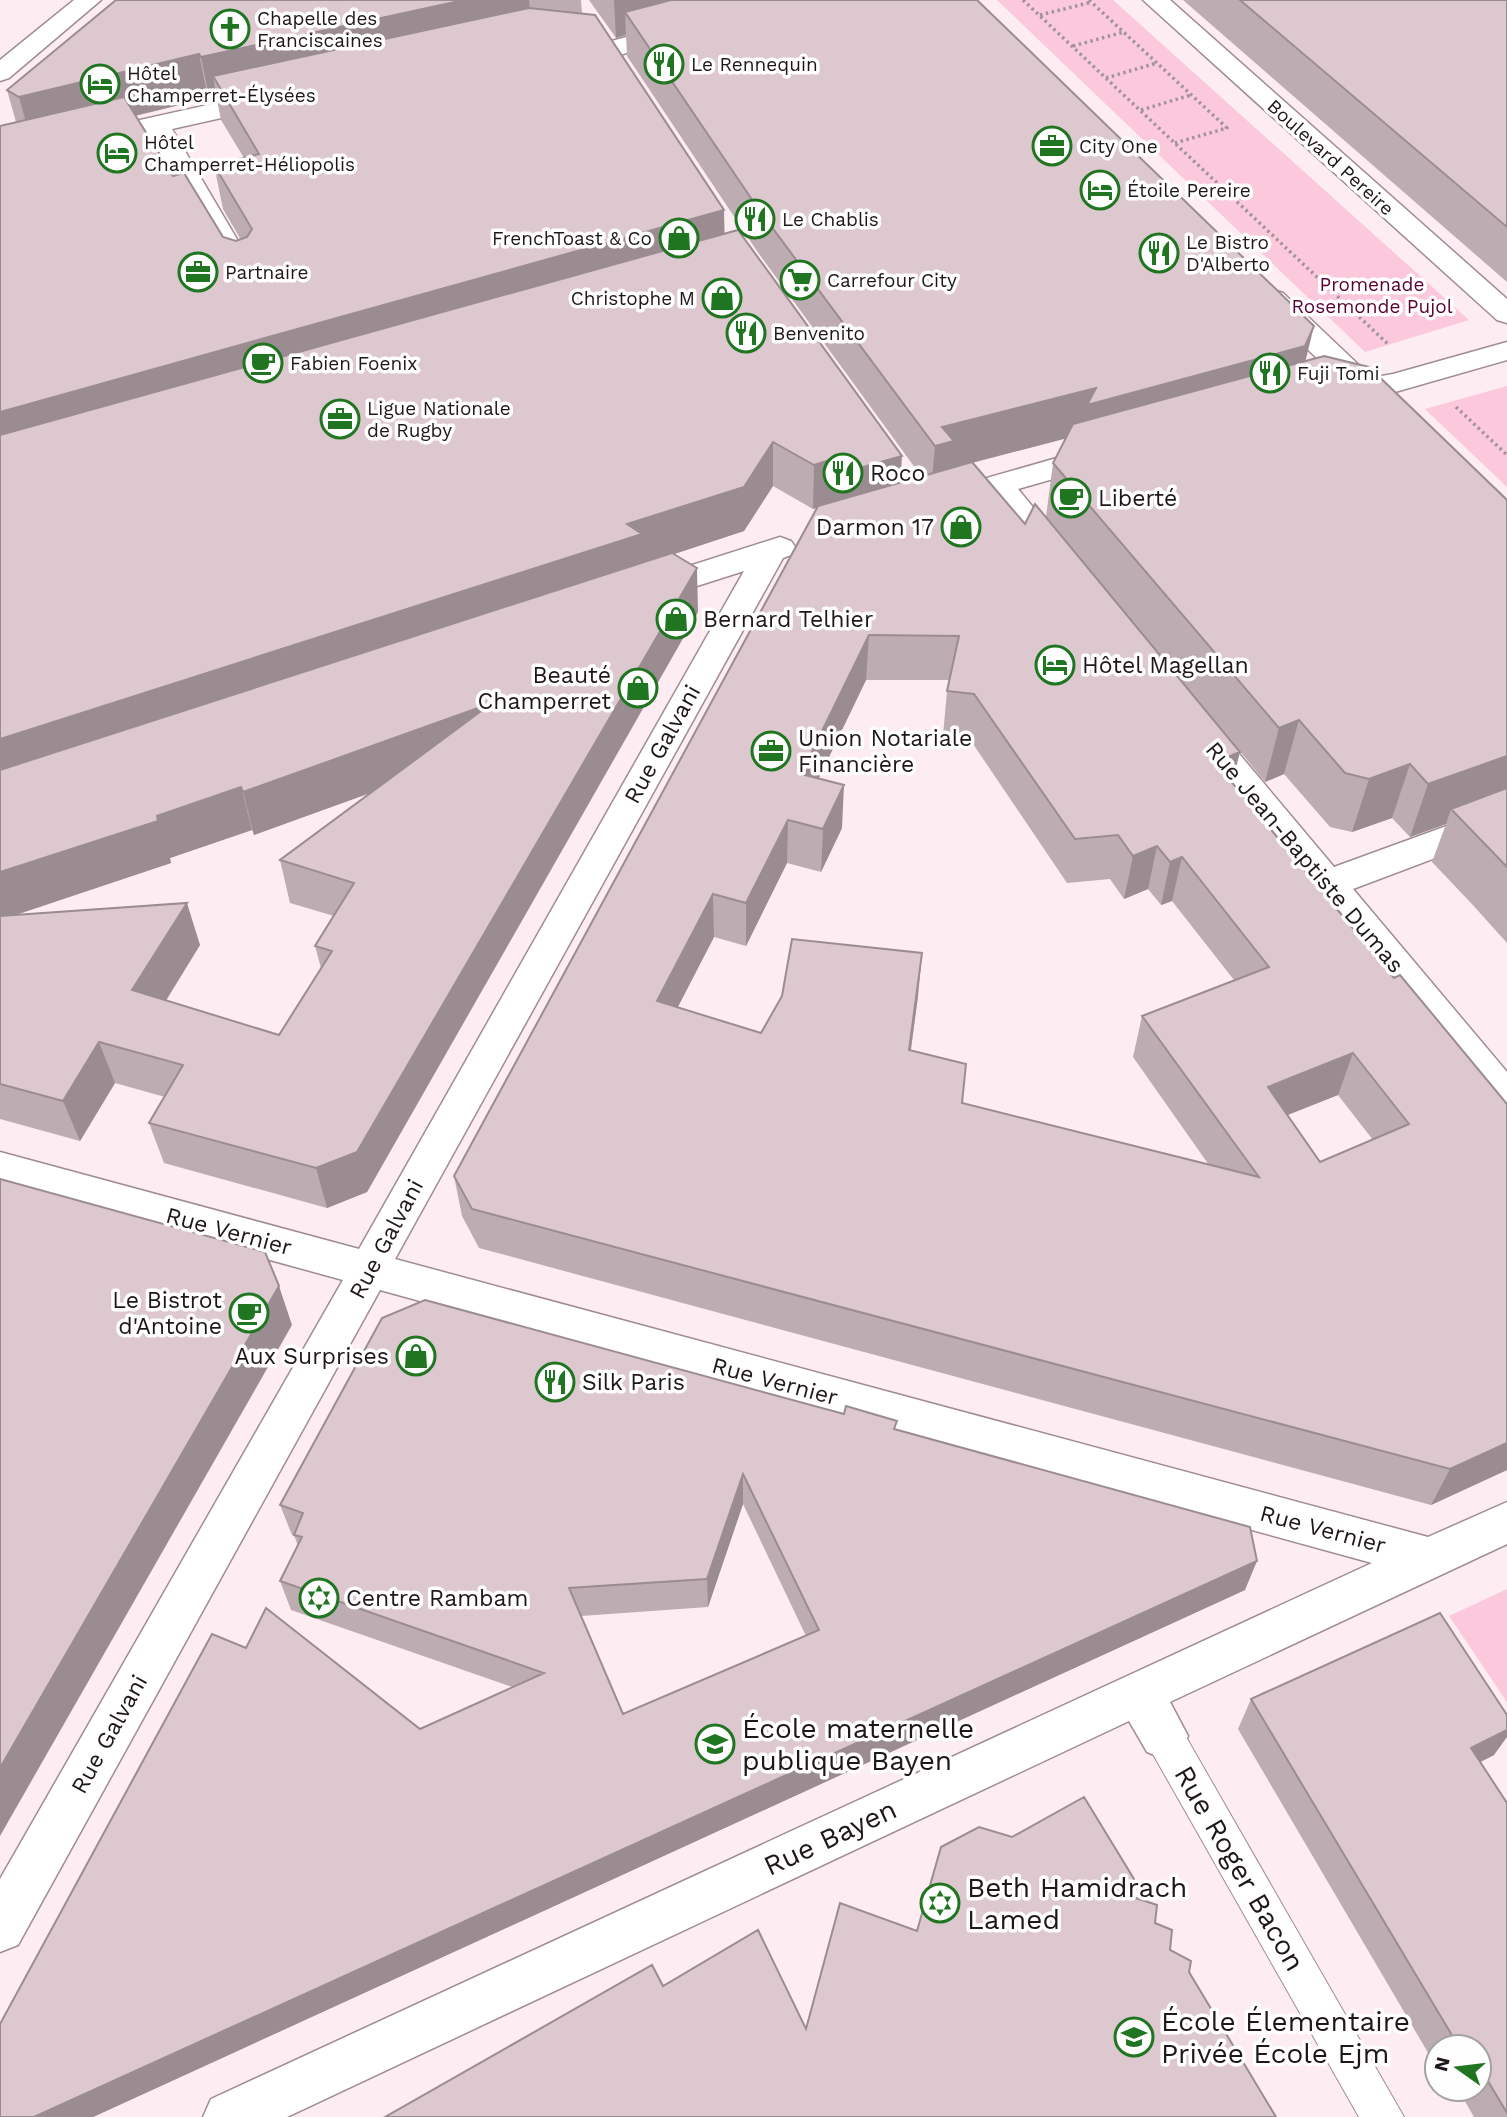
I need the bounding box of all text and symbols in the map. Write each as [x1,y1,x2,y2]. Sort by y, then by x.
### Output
place label: Chapelle des Franciscaines [257,7,383,52]
church icon: Chapelle des Franciscaines [209,8,251,50]
restaurant icon: Le Rennequin [643,43,685,85]
place label: Le Rennequin [691,53,818,76]
place label: Hôtel Champerret-Élysées [127,62,316,107]
hotel icon: Hôtel Champerret-Élysées [79,63,121,105]
street label: Boulevard Pereire [1263,94,1399,220]
office icon: City One [1031,125,1073,167]
place label: Hôtel Champerret-Héliopolis [144,131,355,176]
hotel icon: Hôtel Champerret-Héliopolis [96,132,138,174]
place label: City One [1079,135,1158,158]
hotel icon: Étoile Pereire [1079,169,1121,211]
place label: Étoile Pereire [1127,179,1251,202]
restaurant icon: Le Chablis [734,198,776,240]
place label: Le Chablis [782,208,879,231]
shop icon: FrenchToast & Co [658,217,700,259]
place label: FrenchToast & Co [492,227,652,250]
place label: Le Bistro D'Alberto [1186,231,1270,276]
restaurant icon: Le Bistro D'Alberto [1138,232,1180,274]
office icon: Partnaire [177,251,219,293]
supermarket icon: Carrefour City [779,259,821,301]
place label: Partnaire [225,261,308,284]
place label: Carrefour City [827,269,957,292]
park label: Promenade Rosemonde Pujol [1292,273,1453,318]
shop icon: Christophe M [701,277,743,319]
place label: Christophe M [571,287,695,310]
restaurant icon: Benvenito [725,312,767,354]
place label: Benvenito [773,322,865,345]
cafe icon: Fabien Foenix [242,342,284,384]
place label: Fabien Foenix [290,352,417,375]
restaurant icon: Fuji Tomi [1249,352,1291,394]
place label: Fuji Tomi [1297,362,1380,385]
place label: Ligue Nationale de Rugby [367,397,511,442]
office icon: Ligue Nationale de Rugby [319,398,361,440]
restaurant icon: Roco [822,452,864,494]
place label: Roco [870,460,925,487]
cafe icon: Liberté [1050,477,1092,519]
place label: Liberté [1098,485,1177,512]
shop icon: Darmon 17 [940,506,982,548]
place label: Darmon 17 [816,514,934,541]
shop icon: Bernard Telhier [655,598,697,640]
place label: Bernard Telhier [703,606,873,633]
hotel icon: Hôtel Magellan [1034,644,1076,686]
place label: Hôtel Magellan [1082,652,1249,679]
place label: Beauté Champerret [477,662,611,715]
shop icon: Beauté Champerret [617,667,659,709]
street label: Rue Galvani [619,680,706,808]
place label: Union Notariale Financière [798,725,972,778]
office icon: Union Notariale Financière [750,730,792,772]
street label: Rue Jean-Baptiste Dumas [1200,736,1409,978]
street label: Rue Galvani [344,1175,429,1304]
street label: Rue Vernier [163,1202,295,1261]
place label: Le Bistrot d'Antoine [112,1287,222,1340]
cafe icon: Le Bistrot d'Antoine [228,1292,270,1334]
shop icon: Aux Surprises [395,1335,437,1377]
place label: Aux Surprises [235,1343,389,1370]
street label: Rue Vernier [709,1352,841,1411]
restaurant icon: Silk Paris [534,1361,576,1403]
place label: Silk Paris [582,1369,685,1396]
street label: Rue Vernier [1257,1500,1389,1559]
synagogue icon: Centre Rambam [298,1577,340,1619]
place label: Centre Rambam [346,1585,528,1612]
street label: Rue Galvani [66,1670,153,1798]
place label: École maternelle publique Bayen [742,1712,974,1777]
school or university icon: École maternelle publique Bayen [694,1723,736,1765]
street label: Rue Roger Bacon [1167,1760,1312,1977]
street label: Rue Bayen [759,1792,902,1883]
place label: Beth Hamidrach Lamed [967,1871,1187,1936]
synagogue icon: Beth Hamidrach Lamed [919,1882,961,1924]
place label: École Élementaire Privée École Ejm [1161,2005,1410,2070]
school or university icon: École Élementaire Privée École Ejm [1113,2016,1155,2058]
north arrow [1423,2033,1493,2103]
text: N [1429,2054,1455,2074]

